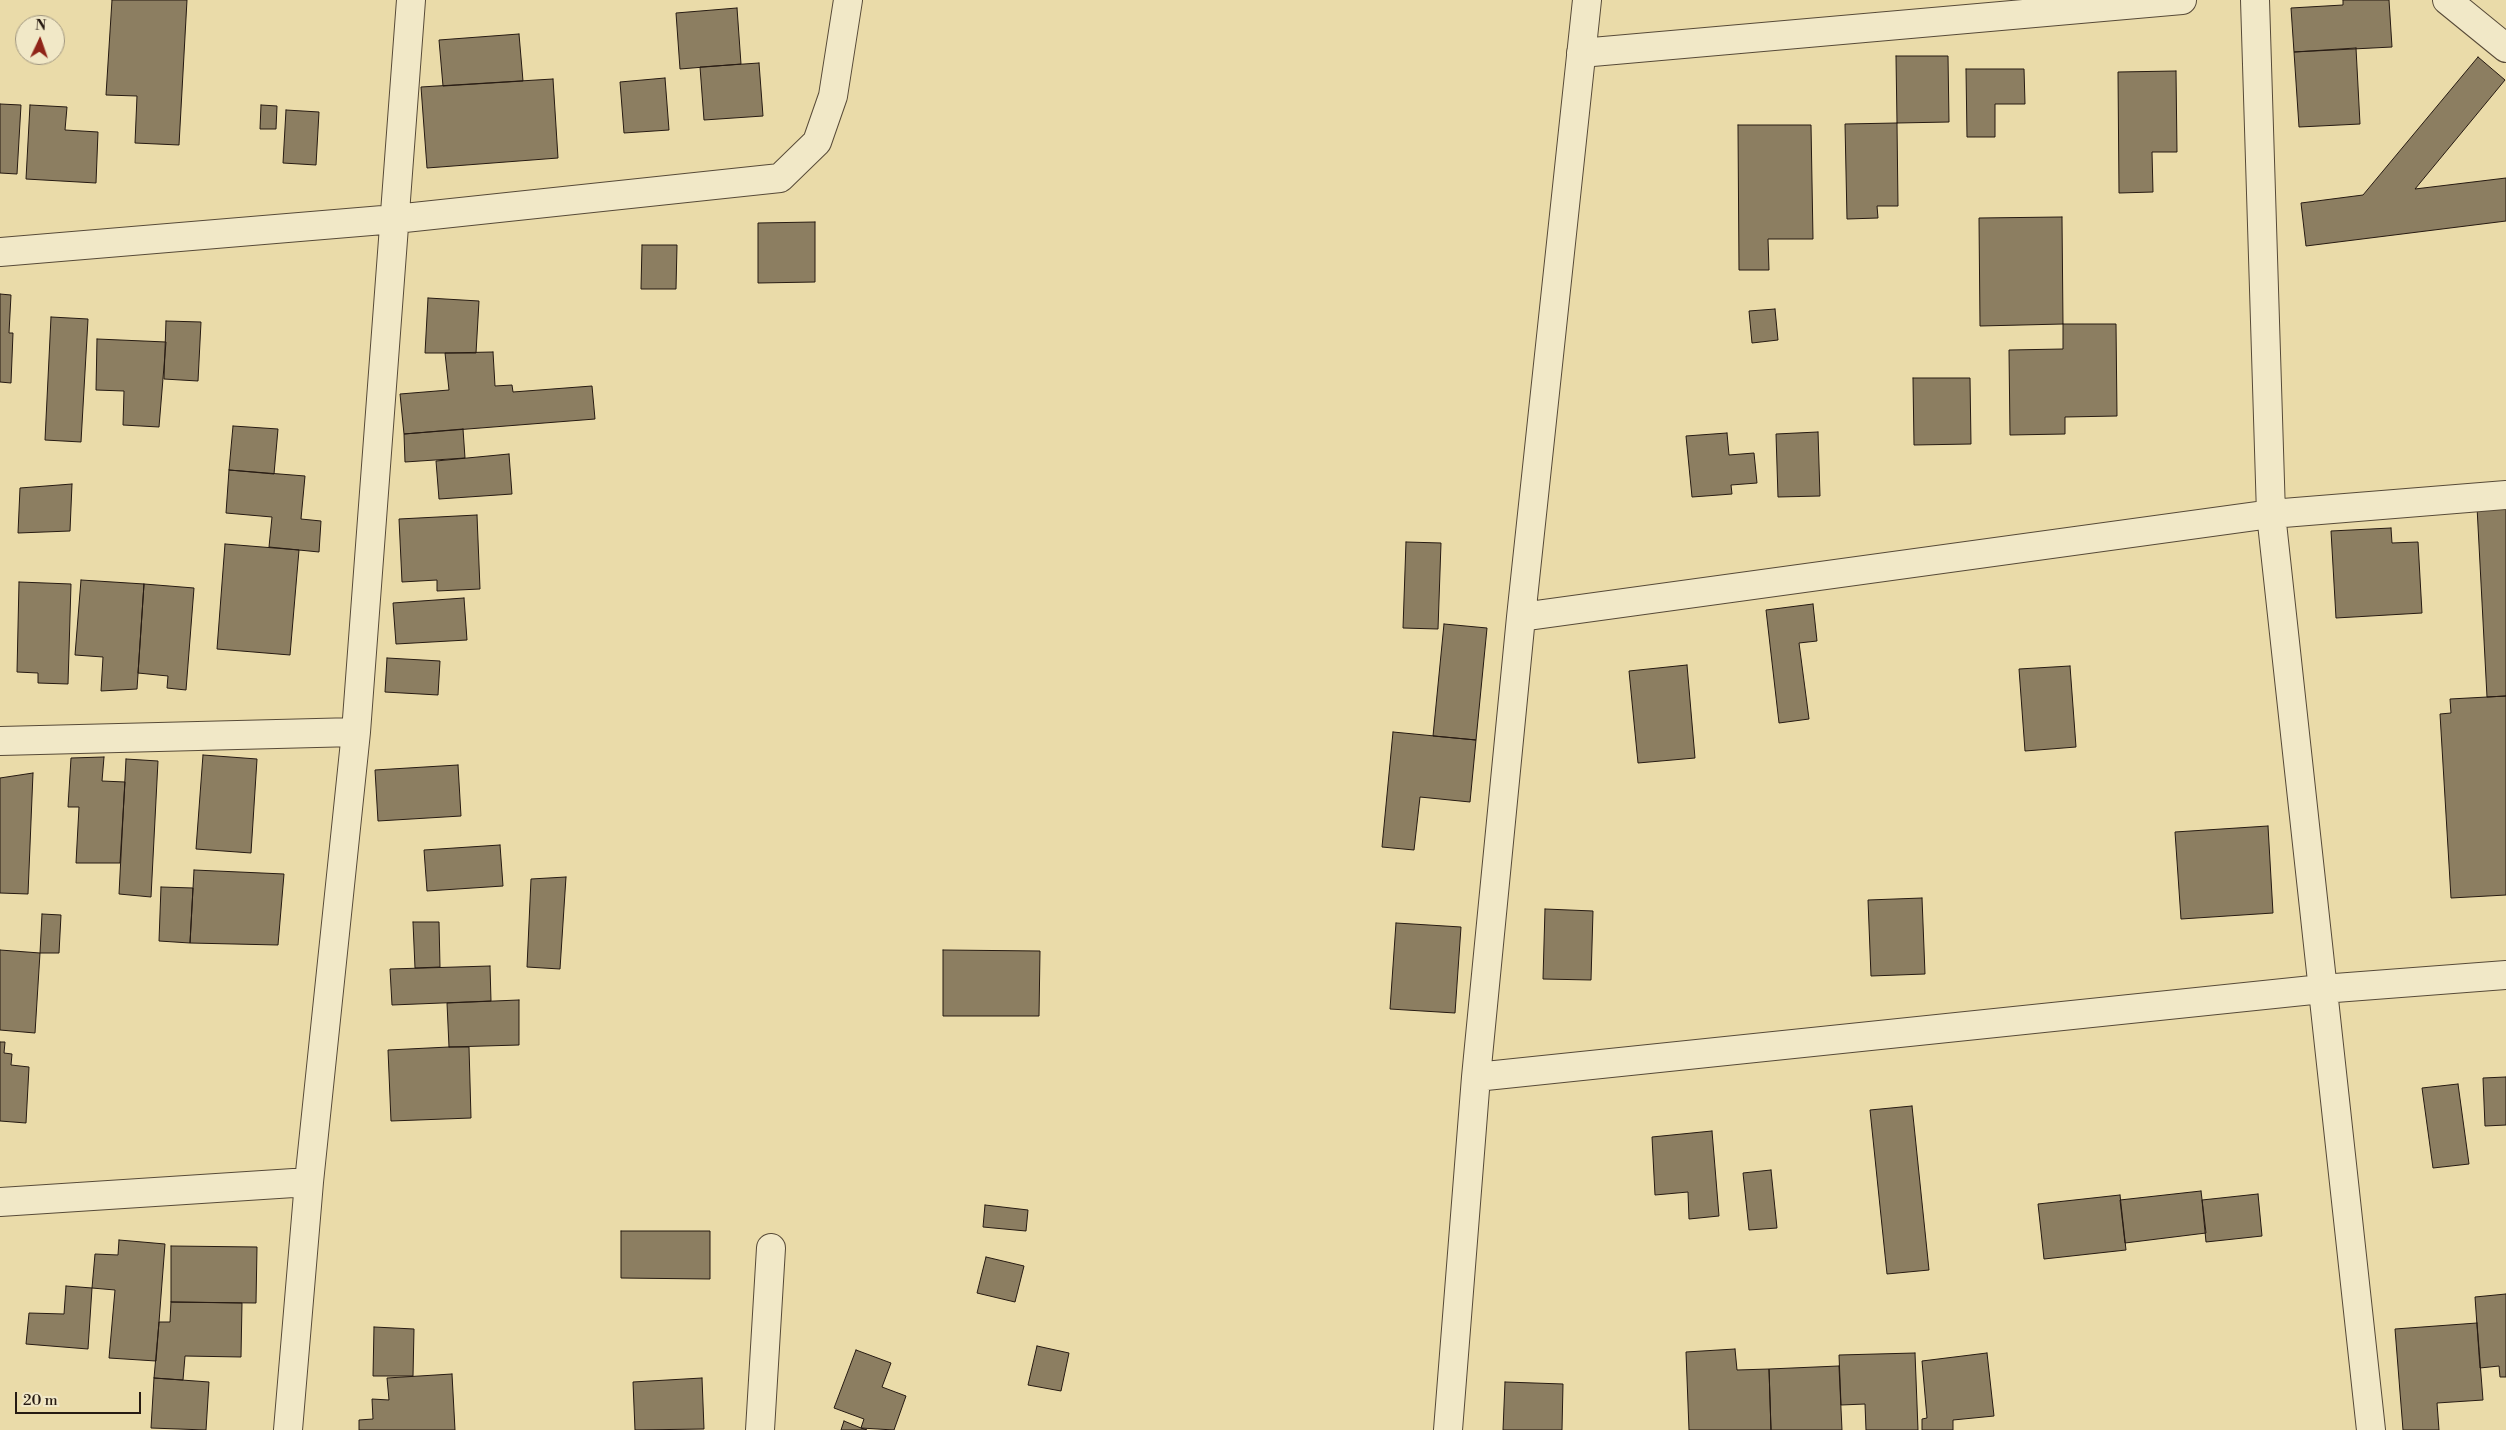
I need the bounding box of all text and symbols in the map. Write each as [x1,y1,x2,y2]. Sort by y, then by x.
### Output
north arrow [15,15,65,65]
text: N [35,17,47,35]
scale bar [18,1382,144,1414]
text: 20 m [23,1391,58,1410]

